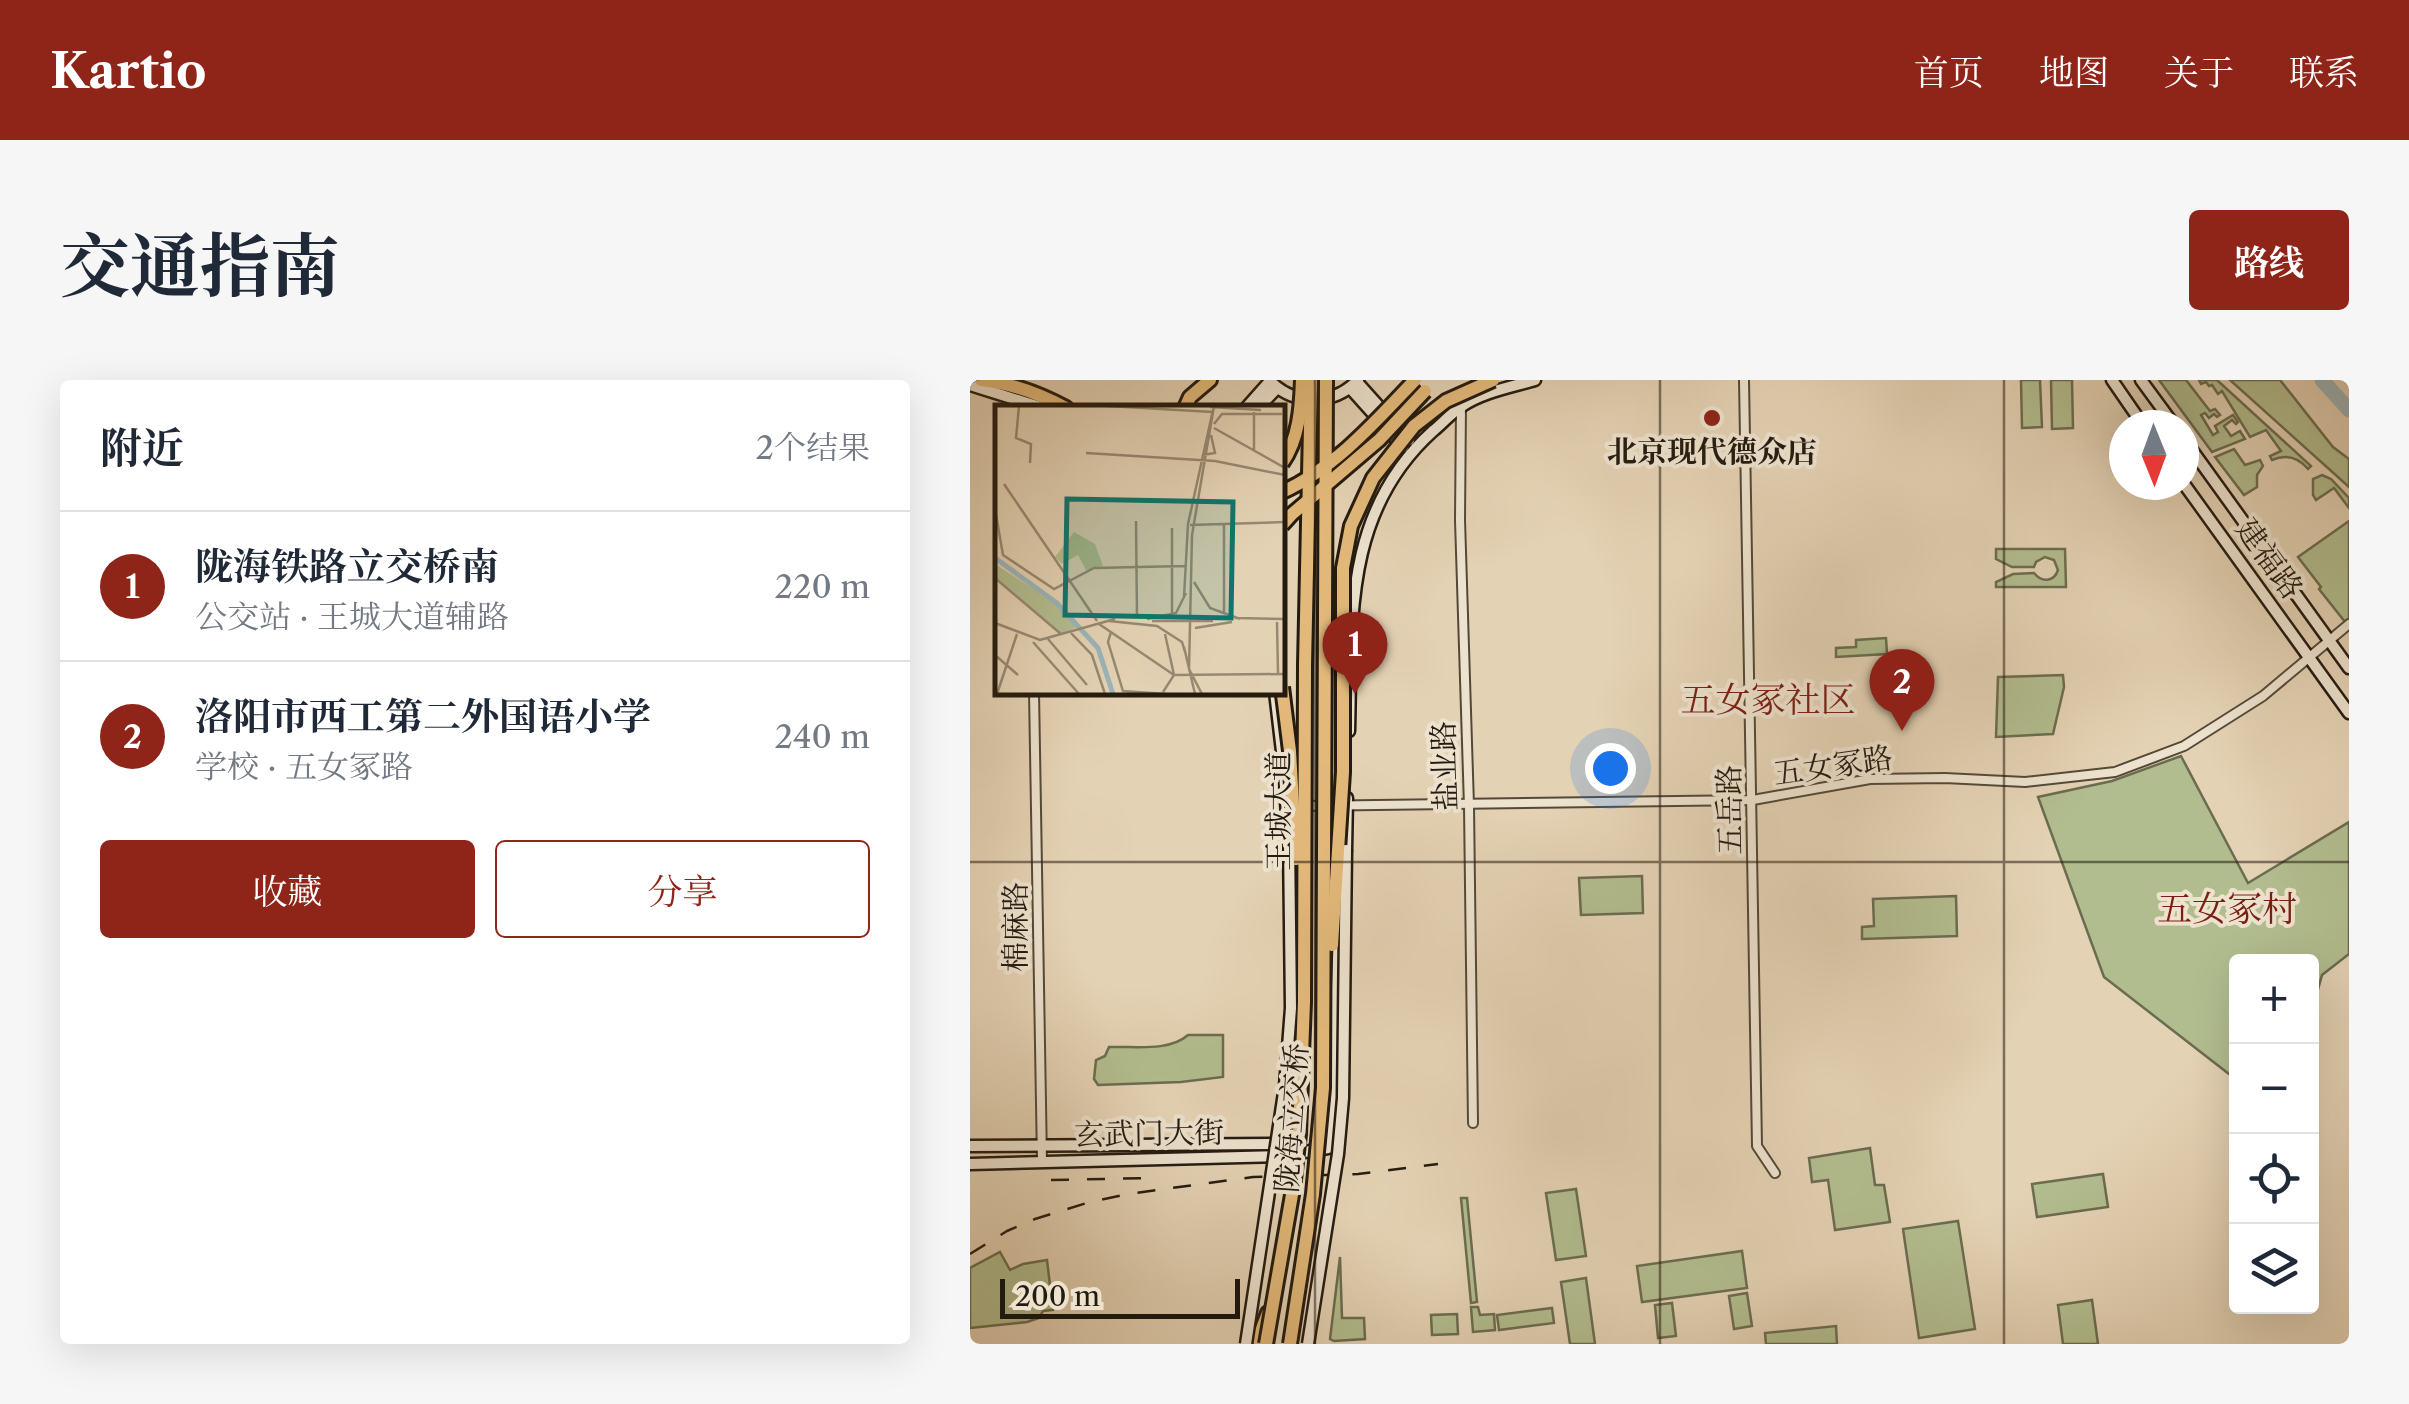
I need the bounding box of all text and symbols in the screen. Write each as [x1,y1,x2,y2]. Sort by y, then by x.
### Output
text: Kartio [50,41,207,100]
text: 首页 [1914,51,1984,94]
text: 地图 [2039,51,2109,94]
text: 关于 [2164,51,2234,94]
text: 联系 [2289,51,2359,94]
button: 路线 [2189,210,2349,310]
text: 交通指南 [60,223,340,309]
inset map [995,405,1285,695]
marker: 北京现代德众店 [1701,407,1723,429]
north arrow [2109,410,2199,500]
text: 附近 [100,422,184,474]
text: 2个结果 [756,428,870,467]
place label: 北京现代德众店 [1607,433,1817,470]
street label: 建福路 [2228,511,2311,606]
text: 陇海铁路立交桥南 [195,543,499,590]
text: 1 [125,567,140,606]
text: 220 m [775,567,870,606]
text: 公交站 · 王城大道辅路 [195,597,509,636]
pin: 1 [1322,612,1388,694]
pin: 2 [1870,648,1934,731]
district label: 五女冢社区 [1680,678,1856,721]
text: 洛阳市西工第二外国语小学 [195,693,651,740]
text: 2 [123,717,142,756]
text: 240 m [774,717,870,756]
street label: 盐业路 [1424,720,1465,812]
street label: 五女冢路 [1771,739,1895,792]
your location [1585,743,1636,794]
text: 学校 · 五女冢路 [195,747,413,786]
street label: 王城大道 [1260,751,1297,871]
street label: 五岳路 [1710,765,1749,855]
button: 收藏 [100,840,475,938]
button: 分享 [495,840,870,938]
street label: 棉麻路 [997,882,1034,972]
district label: 五女冢村 [2157,887,2297,930]
map controls [2229,954,2319,1314]
button: + [2229,954,2319,1044]
street label: 陇海立交桥 [1268,1042,1315,1194]
button: − [2229,1044,2319,1134]
street label: 玄武门大街 [1074,1114,1224,1153]
button: locate [2229,1134,2319,1224]
button: layers [2229,1224,2319,1314]
scale bar [1000,1274,1240,1318]
text: 200 m [1015,1279,1100,1313]

